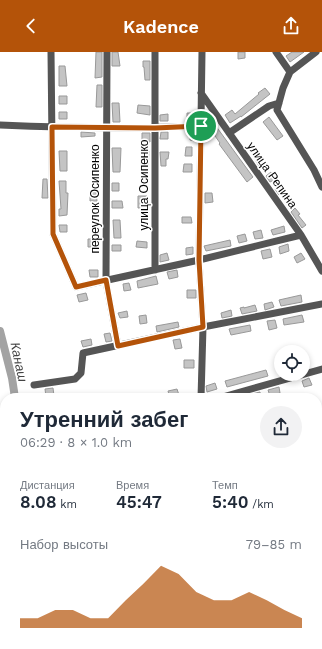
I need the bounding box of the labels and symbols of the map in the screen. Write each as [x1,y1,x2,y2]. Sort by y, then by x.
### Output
pin [184,109,218,143]
street label: улица Осипенко [137,139,151,230]
street label: улица Репина [244,139,300,211]
street label: переулок Осипенко [88,144,102,254]
water label: Канаш [7,341,31,383]

